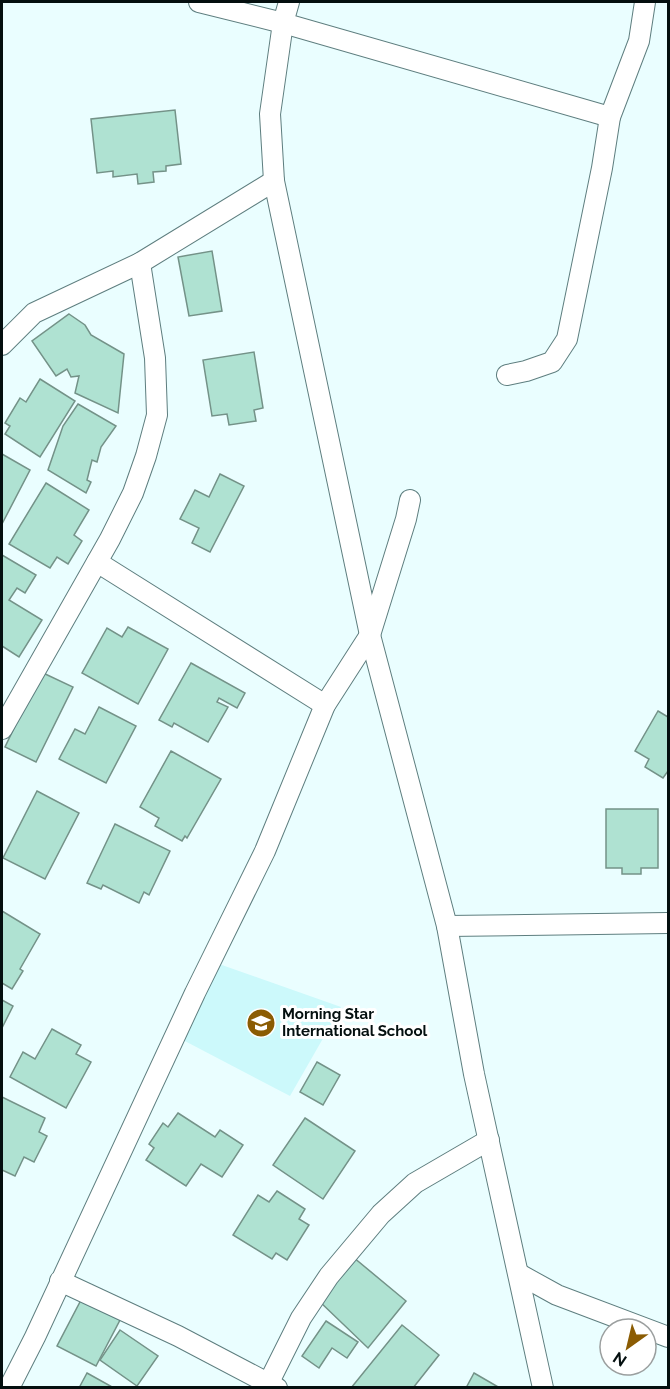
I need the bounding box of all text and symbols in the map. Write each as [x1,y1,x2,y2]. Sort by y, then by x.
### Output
place label: Morning Star International School [282,1005,428,1040]
school or university icon: Morning Star International School [245,1007,277,1039]
north arrow [598,1317,658,1377]
text: N [610,1348,630,1370]

